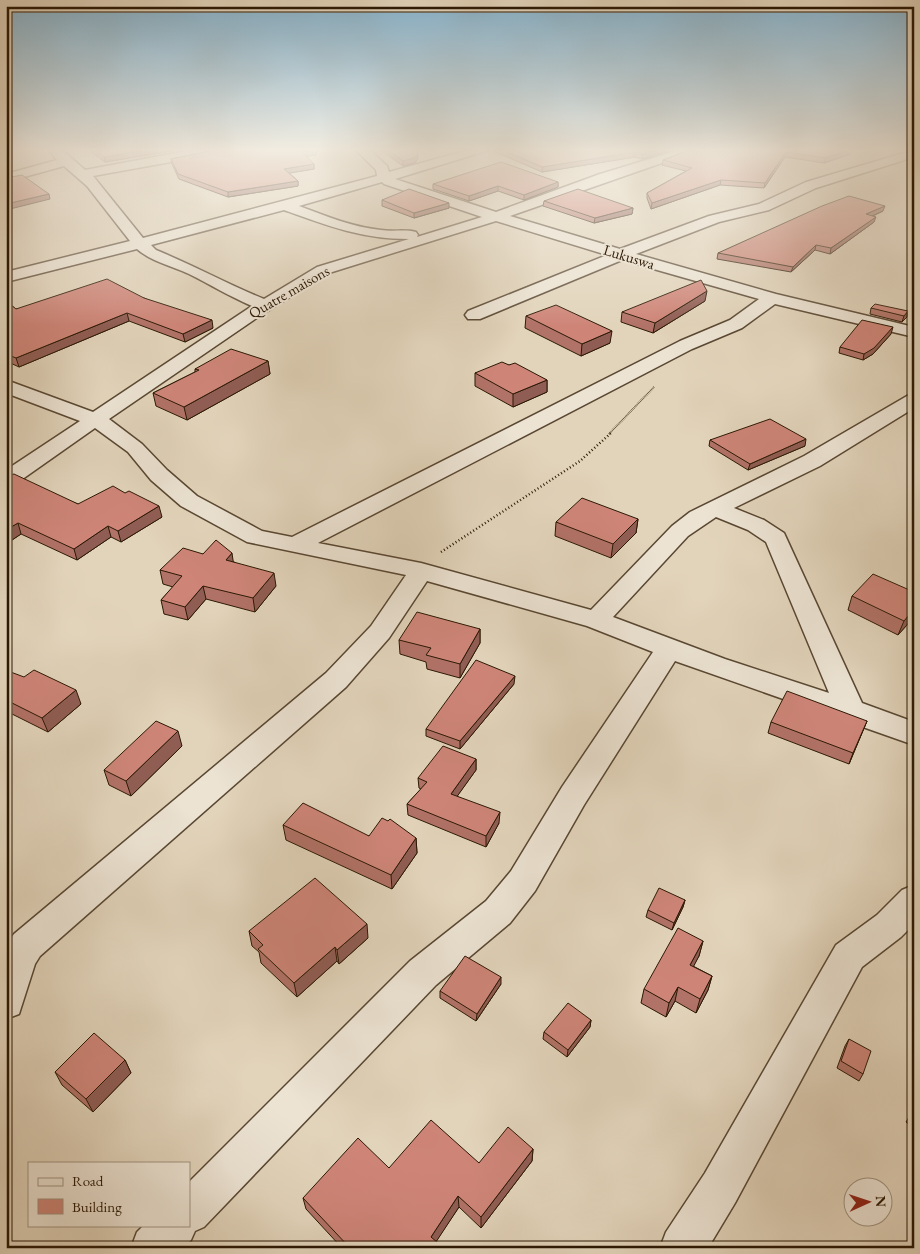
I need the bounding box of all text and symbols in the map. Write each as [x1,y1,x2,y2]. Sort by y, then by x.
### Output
street label: Lukuswa [601,240,657,273]
street label: Quatre maisons [245,261,333,322]
legend [28,1162,190,1226]
text: Road [72,1171,104,1190]
north arrow [842,1176,892,1226]
text: N [872,1195,890,1208]
text: Building [72,1197,122,1216]

